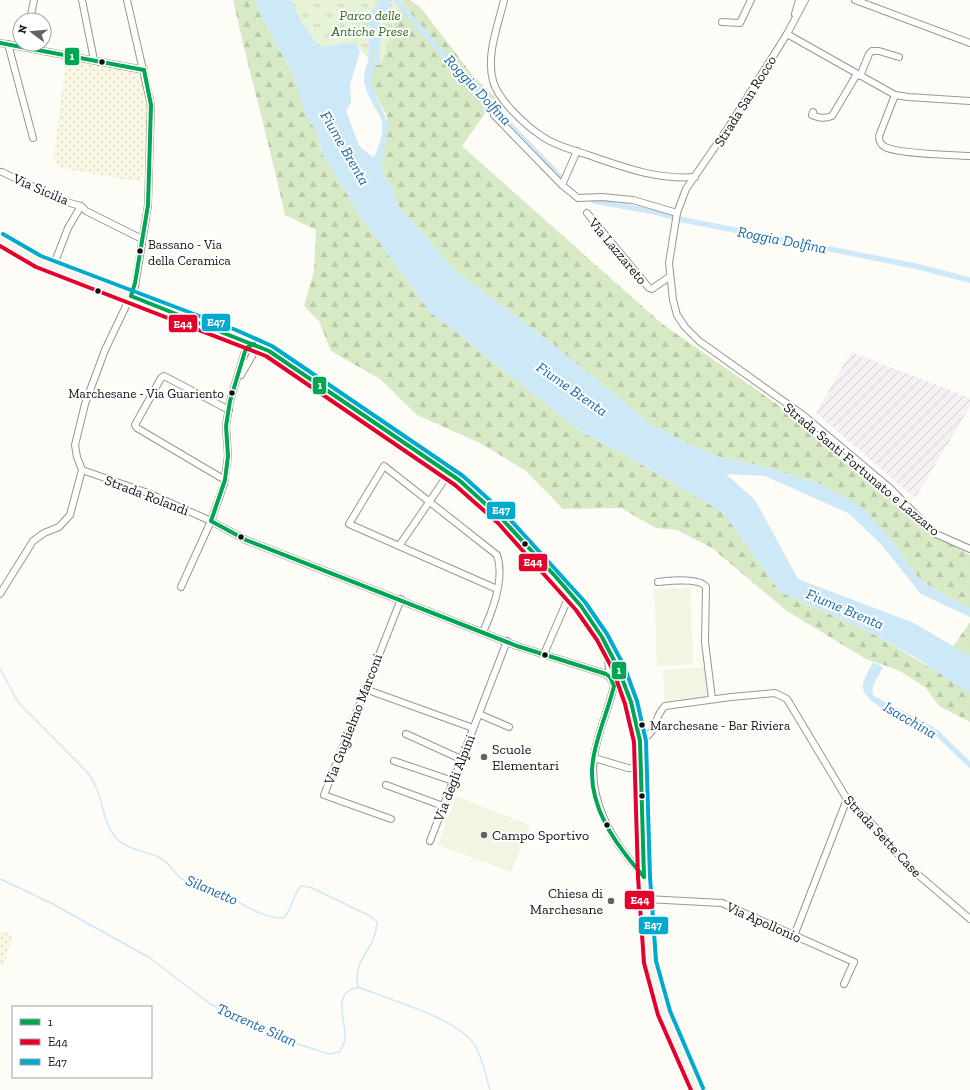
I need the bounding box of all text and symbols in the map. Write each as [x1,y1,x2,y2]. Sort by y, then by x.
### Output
park label: Parco delle Antiche Prese [330,7,409,40]
north arrow [12,12,52,52]
text: N [15,23,30,35]
line badge: 1 [64,47,80,66]
text: 1 [70,50,75,63]
water label: Roggia Dolfina [441,51,515,129]
street label: Strada San Rocco [711,53,780,150]
unlabelled marker [97,57,107,67]
water label: Fiume Brenta [317,108,373,188]
street label: Via Sicilia [9,170,71,209]
street label: Via Lazzareto [584,214,650,288]
water label: Roggia Dolfina [736,223,828,257]
place label: Bassano - Via della Ceramica [148,237,232,268]
marker: Bassano - Via della Ceramica [135,246,145,256]
unlabelled marker [93,286,103,296]
line badge: E47 [201,313,231,332]
line badge: E44 [168,314,198,333]
text: E47 [207,316,226,329]
text: E44 [173,318,193,331]
water label: Fiume Brenta [533,358,611,420]
line badge: 1 [312,376,327,395]
text: 1 [318,379,323,392]
place label: Marchesane - Via Guariento [68,386,224,401]
marker: Marchesane - Via Guariento [227,388,237,398]
street label: Strada Santi Fortunato e Lazzaro [780,399,943,540]
street label: Strada Rolandi [102,472,191,519]
line badge: E47 [486,501,516,520]
text: E47 [492,504,511,517]
unlabelled marker [236,532,246,542]
unlabelled marker [520,539,530,549]
line badge: E44 [518,553,548,572]
text: E44 [523,556,543,569]
water label: Fiume Brenta [804,585,886,633]
unlabelled marker [540,650,550,660]
street label: Via Guglielmo Marconi [320,651,386,788]
line badge: 1 [611,661,627,680]
text: 1 [617,664,622,677]
water label: Isacchina [880,698,940,742]
place label: Marchesane - Bar Riviera [650,718,791,733]
marker: Marchesane - Bar Riviera [637,720,647,730]
street label: Via degli Alpini [430,732,479,825]
place label: Scuole Elementari [492,741,559,774]
marker: Scuole Elementari [479,752,489,762]
unlabelled marker [637,791,647,801]
street label: Strada Sette Case [840,792,925,881]
unlabelled marker [602,820,612,830]
place label: Campo Sportivo [492,827,589,844]
marker: Campo Sportivo [479,830,489,840]
water label: Silanetto [183,871,241,909]
place label: Chiesa di Marchesane [530,885,603,918]
line badge: E44 [624,890,655,910]
text: E44 [630,894,650,907]
marker: Chiesa di Marchesane [606,896,616,906]
street label: Via Apollonio [723,898,804,946]
line badge: E47 [638,916,669,935]
text: E47 [644,919,663,932]
water label: Torrente Silan [214,999,300,1051]
legend [12,1006,152,1078]
text: 1 [48,1015,53,1029]
text: E44 [48,1035,69,1049]
text: E47 [48,1055,67,1069]

